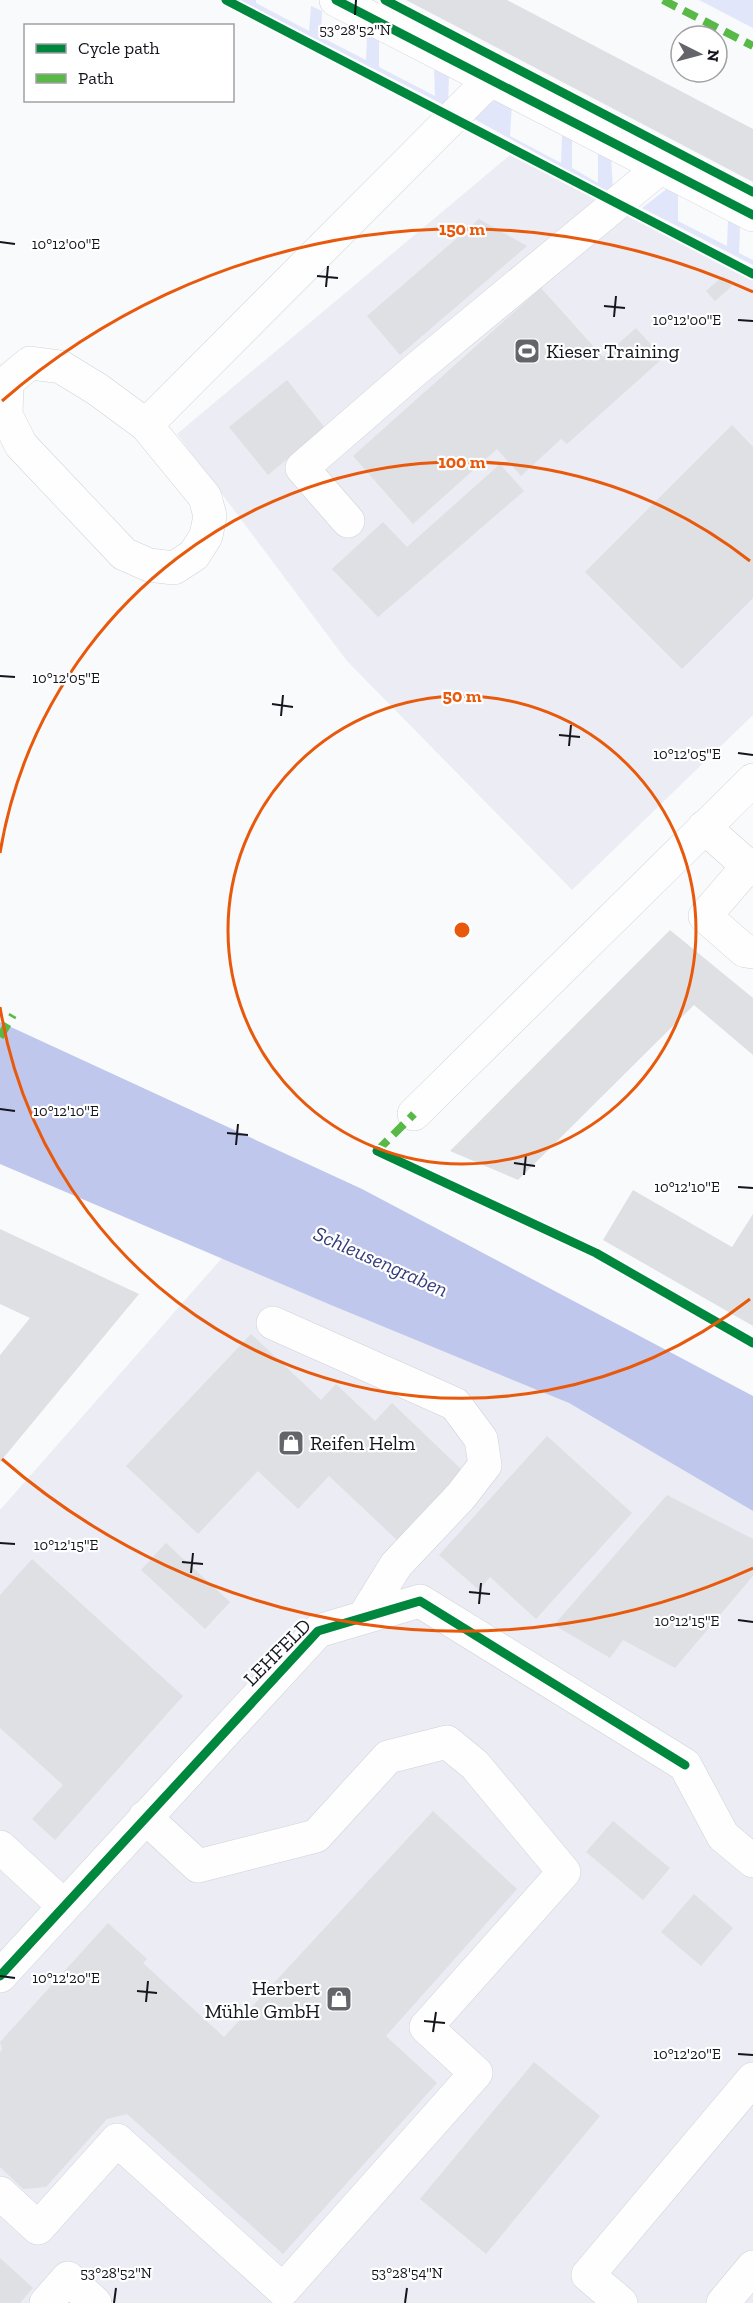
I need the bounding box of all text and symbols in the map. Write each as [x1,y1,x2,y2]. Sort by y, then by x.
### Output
text: 53°28'52"N [319,21,391,39]
legend [24,24,234,102]
north arrow [669,24,729,84]
text: Cycle path [78,37,160,59]
text: N [703,48,724,63]
text: Path [78,67,114,89]
text: 150 m [439,218,485,240]
text: 10°12'00"E [32,235,100,253]
text: 10°12'00"E [653,311,721,329]
sports icon: Kieser Training [512,336,542,366]
place label: Kieser Training [546,339,680,363]
text: 100 m [438,451,486,473]
text: 10°12'05"E [32,669,100,687]
text: 50 m [443,685,482,707]
text: 10°12'05"E [653,745,721,763]
centre of rings [452,920,472,940]
text: 10°12'10"E [33,1102,99,1120]
text: 10°12'10"E [654,1178,720,1196]
water label: Schleusengraben [310,1220,452,1302]
shop icon: Reifen Helm [276,1428,306,1458]
place label: Reifen Helm [310,1431,416,1455]
text: 10°12'15"E [34,1536,98,1554]
text: 10°12'15"E [655,1612,719,1630]
street label: LEHFELD [238,1613,316,1691]
text: 10°12'20"E [32,1969,100,1987]
place label: Herbert Mühle GmbH [205,1976,321,2023]
shop icon: Herbert Mühle GmbH [324,1984,354,2014]
text: 10°12'20"E [653,2045,721,2063]
text: 53°28'52"N [80,2264,152,2282]
text: 53°28'54"N [371,2264,443,2282]

